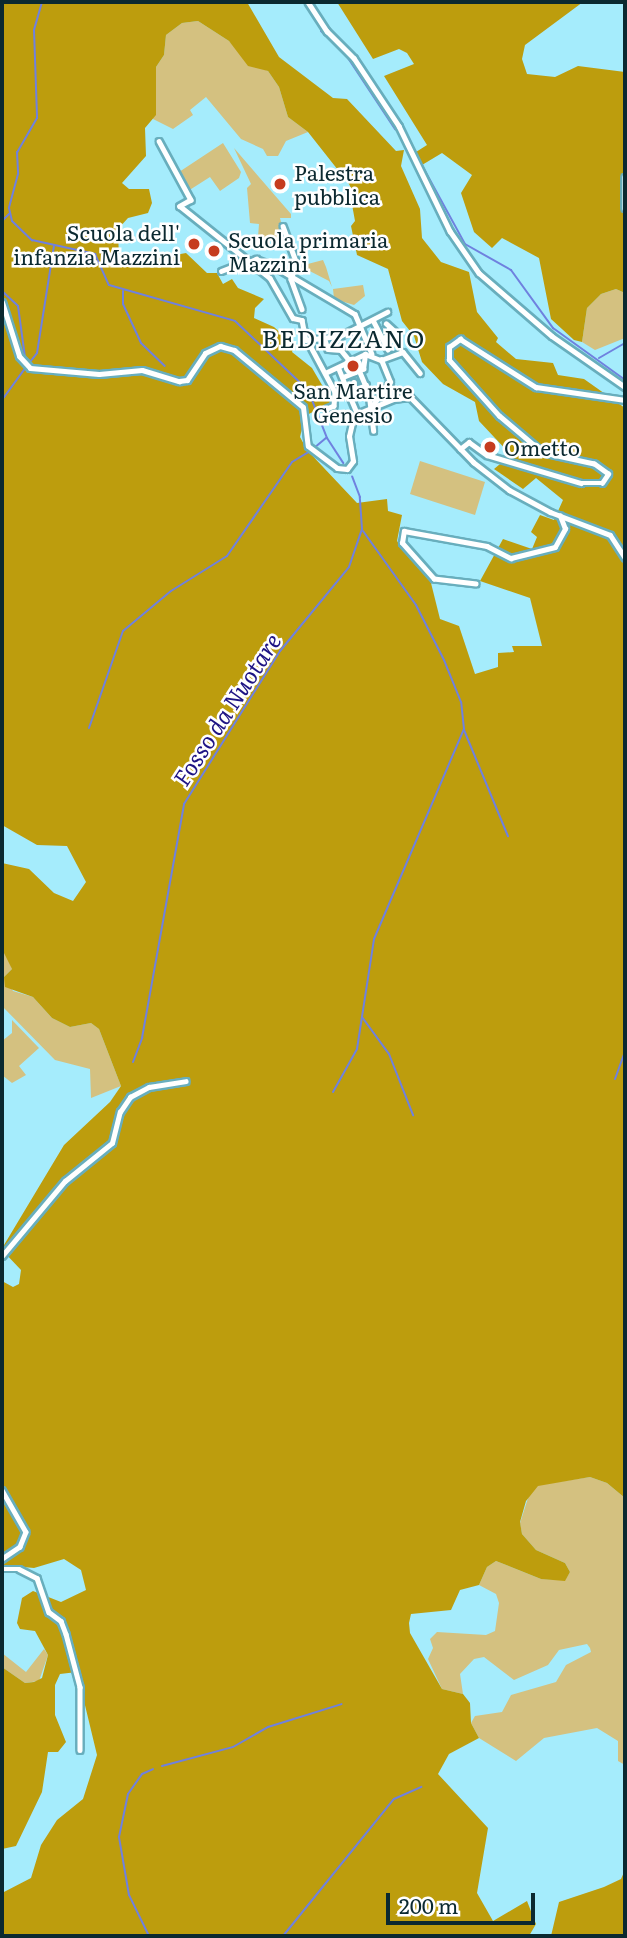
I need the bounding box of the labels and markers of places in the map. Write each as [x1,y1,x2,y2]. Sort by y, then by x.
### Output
place label: Palestra pubblica [294,159,380,209]
marker: Palestra pubblica [272,176,288,192]
place label: Scuola dell' infanzia Mazzini [13,219,180,269]
place label: Scuola primaria Mazzini [228,226,388,276]
marker: Scuola dell' infanzia Mazzini [186,236,202,252]
marker: Scuola primaria Mazzini [206,243,222,259]
marker: San Martire Genesio [345,358,361,374]
place label: San Martire Genesio [293,377,413,427]
place label: Ometto [504,434,580,460]
marker: Ometto [482,439,498,455]

